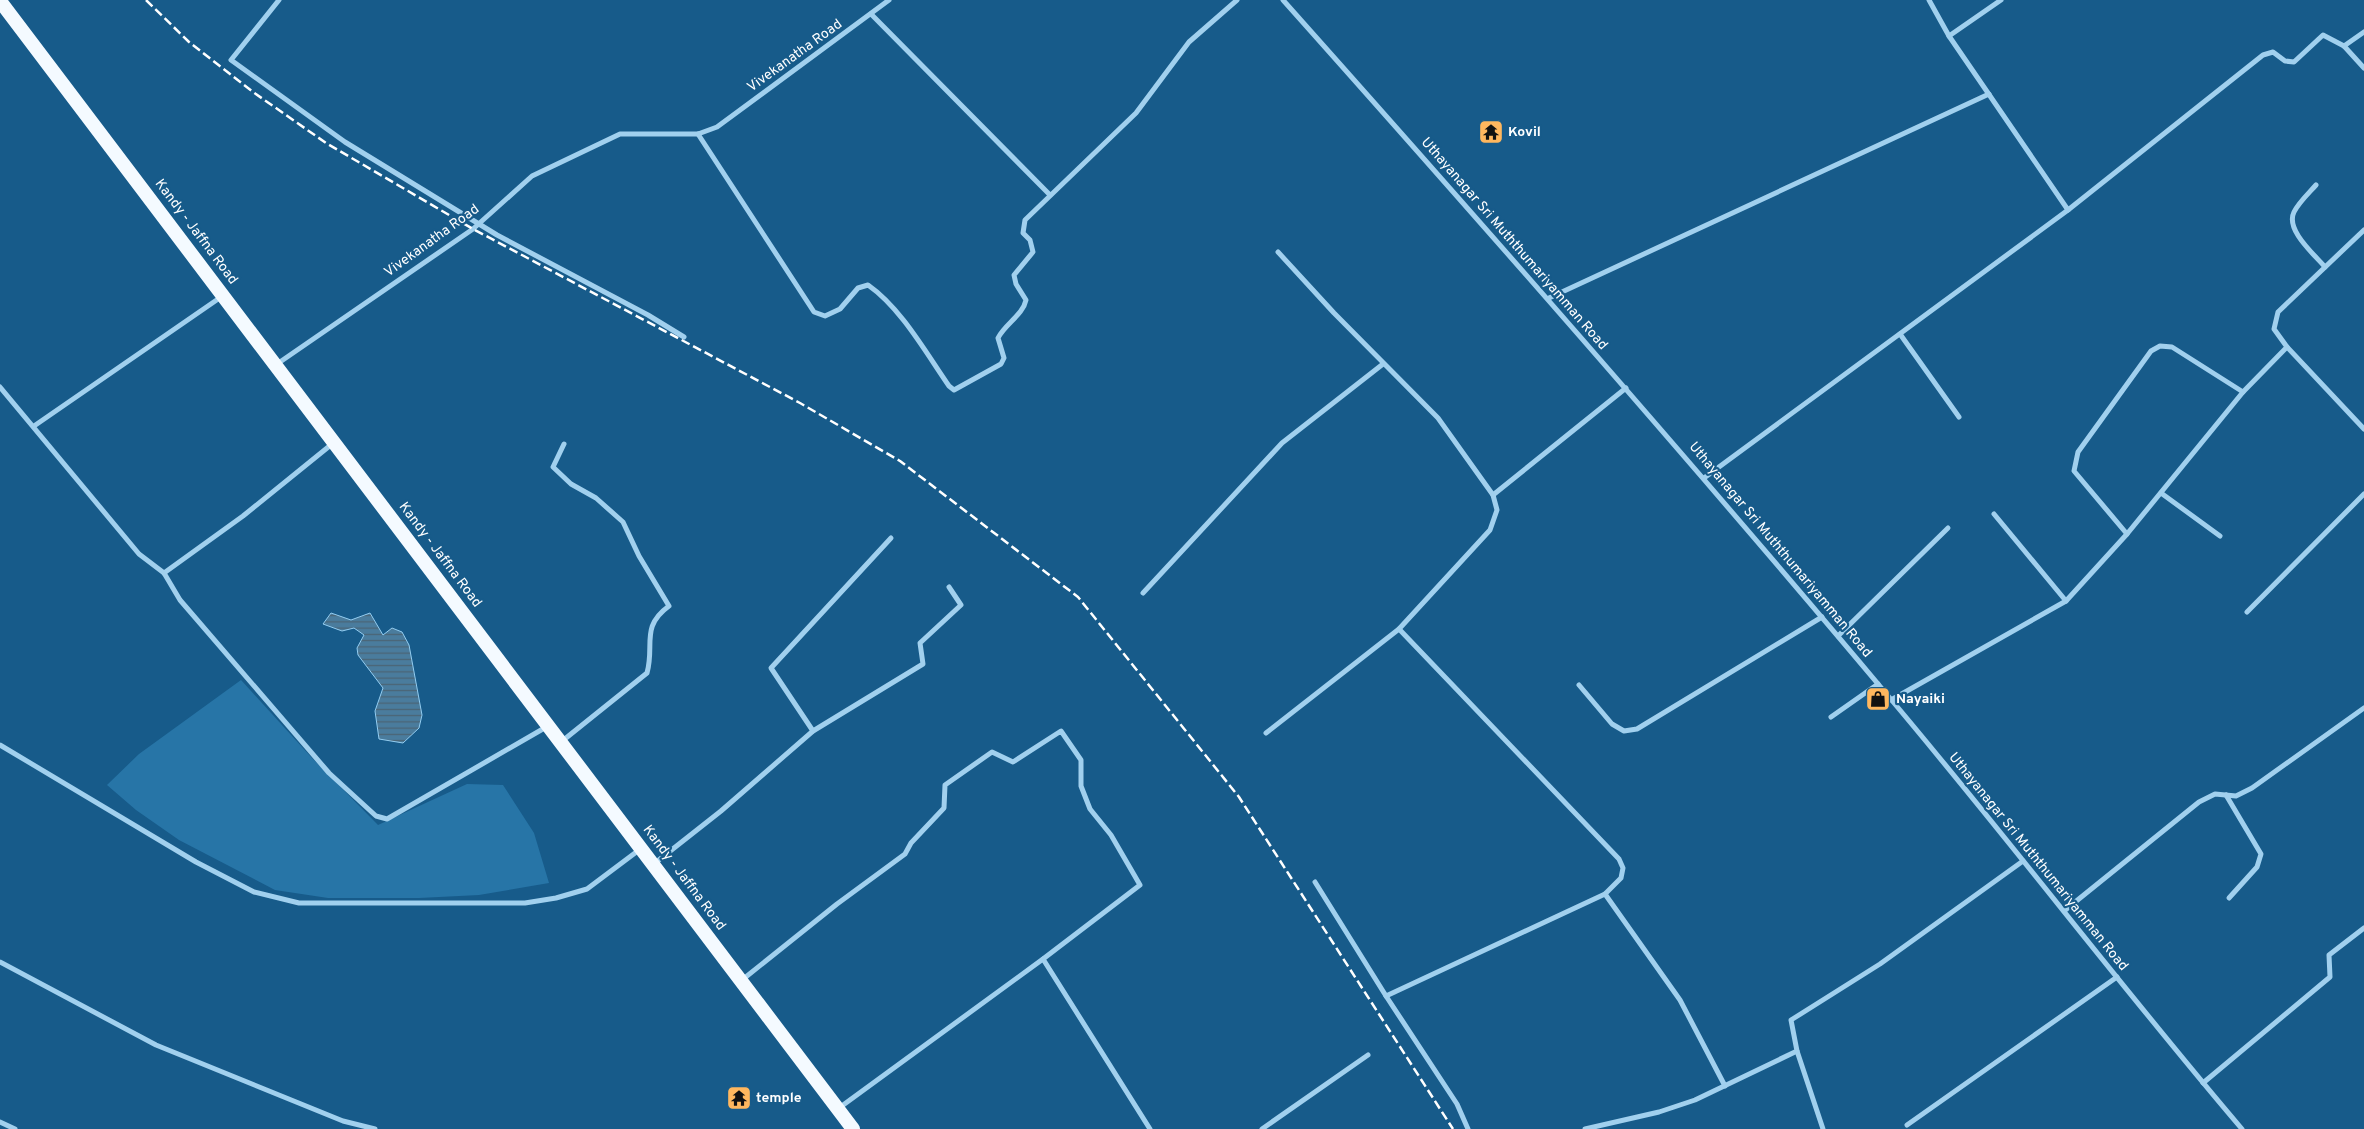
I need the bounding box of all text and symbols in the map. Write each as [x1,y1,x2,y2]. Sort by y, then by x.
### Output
street label: Vivekanatha Road [744,16,846,96]
temple icon: Kovil [1478,119,1504,145]
place label: Kovil [1508,124,1541,141]
street label: Uthayanagar Sri Muththumariyamman Road [1417,134,1611,354]
street label: Kandy - Jaffna Road [151,176,241,288]
street label: Vivekanatha Road [381,201,483,281]
street label: Uthayanagar Sri Muththumariyamman Road [1685,439,1875,661]
street label: Kandy - Jaffna Road [395,499,485,611]
shop icon: Nayaiki [1865,686,1891,712]
place label: Nayaiki [1896,691,1945,708]
street label: Uthayanagar Sri Muththumariyamman Road [1945,749,2131,975]
street label: Kandy - Jaffna Road [639,822,729,934]
temple icon: temple [726,1085,752,1111]
place label: temple [756,1090,802,1107]

